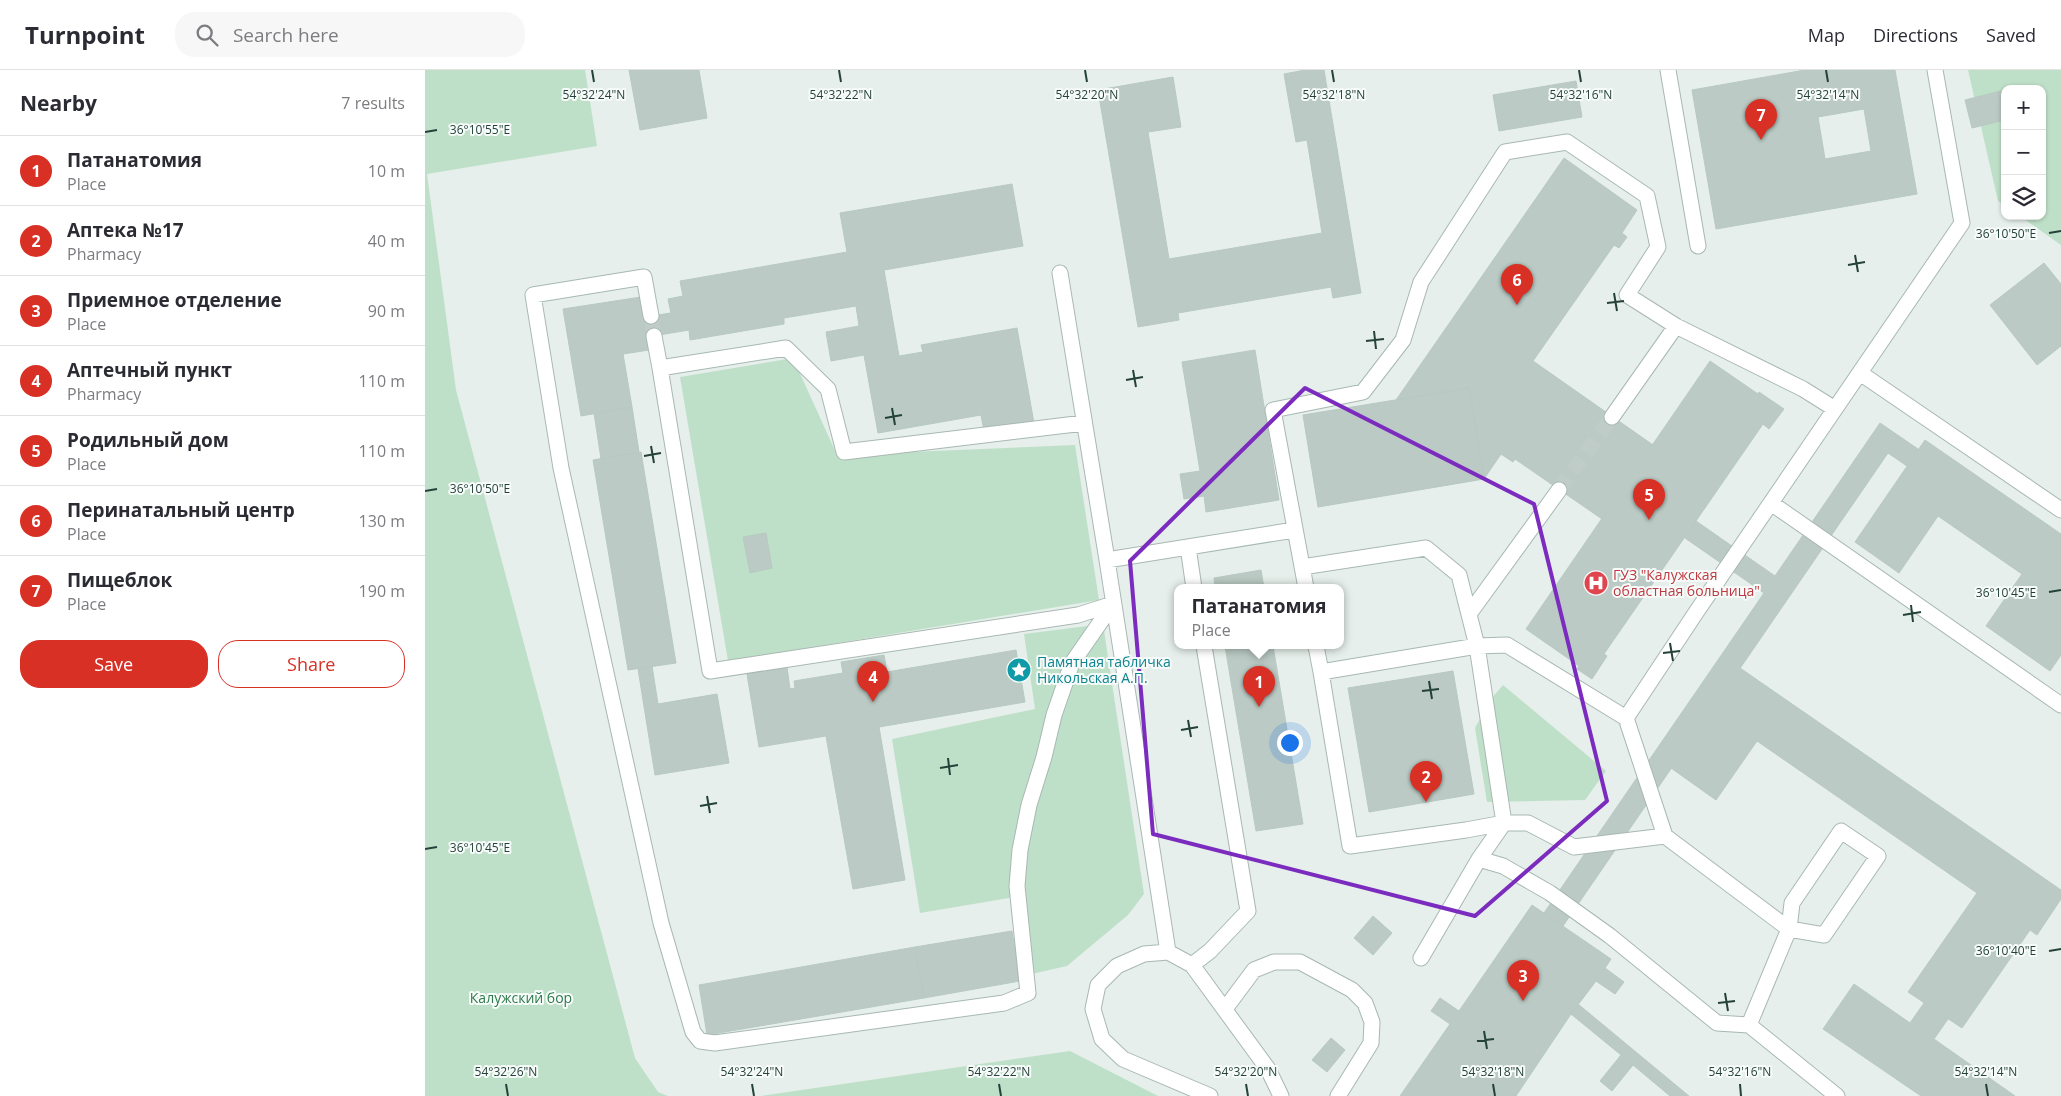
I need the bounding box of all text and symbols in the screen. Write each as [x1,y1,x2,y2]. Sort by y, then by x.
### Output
search box [175,12,525,57]
text: Turnpoint [25,18,145,51]
icon: search [193,21,221,49]
text: Search here [233,22,339,48]
text: Map [1808,23,1845,47]
text: Directions [1873,23,1958,47]
text: Saved [1986,23,2036,47]
map controls [2001,85,2046,220]
button: + [2001,85,2046,130]
text: 54°32'24"N [563,86,625,103]
text: 54°32'22"N [810,86,872,103]
text: 54°32'20"N [1056,86,1118,103]
text: 54°32'18"N [1303,86,1365,103]
text: 54°32'16"N [1550,86,1612,103]
text: 54°32'14"N [1797,86,1859,103]
text: Nearby [20,89,97,117]
text: 7 results [341,92,405,114]
pin: 7 [1745,99,1777,140]
text: 36°10'55"E [450,121,510,138]
button: − [2001,130,2046,175]
text: Патанатомия [67,147,202,173]
text: 1 [31,160,41,182]
text: 10 m [368,160,405,182]
text: Place [67,173,106,195]
button: layers [2001,175,2046,220]
text: Аптека №17 [67,217,184,243]
text: 36°10'50"E [1976,225,2036,242]
text: 2 [31,230,41,252]
text: 40 m [368,230,405,252]
text: Pharmacy [67,243,141,265]
pin: 6 [1501,264,1533,305]
text: Приемное отделение [67,287,282,313]
text: 3 [31,300,41,322]
text: 90 m [368,300,405,322]
text: Place [67,313,106,335]
text: Аптечный пункт [67,357,232,383]
text: 4 [31,370,41,392]
text: 110 m [359,370,405,392]
text: Pharmacy [67,383,141,405]
text: Родильный дом [67,427,229,453]
text: 5 [31,440,41,462]
text: 110 m [359,440,405,462]
text: Place [67,453,106,475]
pin: 5 [1633,479,1665,520]
text: 36°10'50"E [450,480,510,497]
text: Перинатальный центр [67,497,295,523]
text: 6 [31,510,41,532]
text: 130 m [359,510,405,532]
text: Place [67,523,106,545]
place label: ГУЗ "Калужская областная больница" [1613,565,1760,600]
text: Пищеблок [67,567,172,593]
hospital icon: ГУЗ "Калужская областная больница" [1583,570,1609,596]
text: 7 [31,580,41,602]
text: 190 m [359,580,405,602]
popup [1174,584,1344,649]
text: 36°10'45"E [1976,584,2036,601]
text: Place [67,593,106,615]
text: Патанатомия [1192,593,1326,619]
text: Place [1192,619,1231,641]
button: Save [20,640,208,688]
button: Share [218,640,405,688]
place label: Памятная табличка Никольская А.П. [1037,652,1171,687]
place icon: Памятная табличка Никольская А.П. [1006,657,1032,683]
pin: 4 [857,661,889,702]
pin: 1 [1243,666,1275,707]
your location [1277,730,1303,756]
pin: 2 [1410,761,1442,802]
text: 36°10'45"E [450,839,510,856]
text: 36°10'40"E [1976,942,2036,959]
pin: 3 [1507,960,1539,1001]
park label: Калужский бор [470,988,572,1007]
text: 54°32'26"N [475,1063,537,1080]
text: 54°32'24"N [721,1063,783,1080]
text: 54°32'22"N [968,1063,1030,1080]
text: 54°32'20"N [1215,1063,1277,1080]
text: 54°32'18"N [1462,1063,1524,1080]
text: 54°32'16"N [1709,1063,1771,1080]
text: 54°32'14"N [1955,1063,2017,1080]

